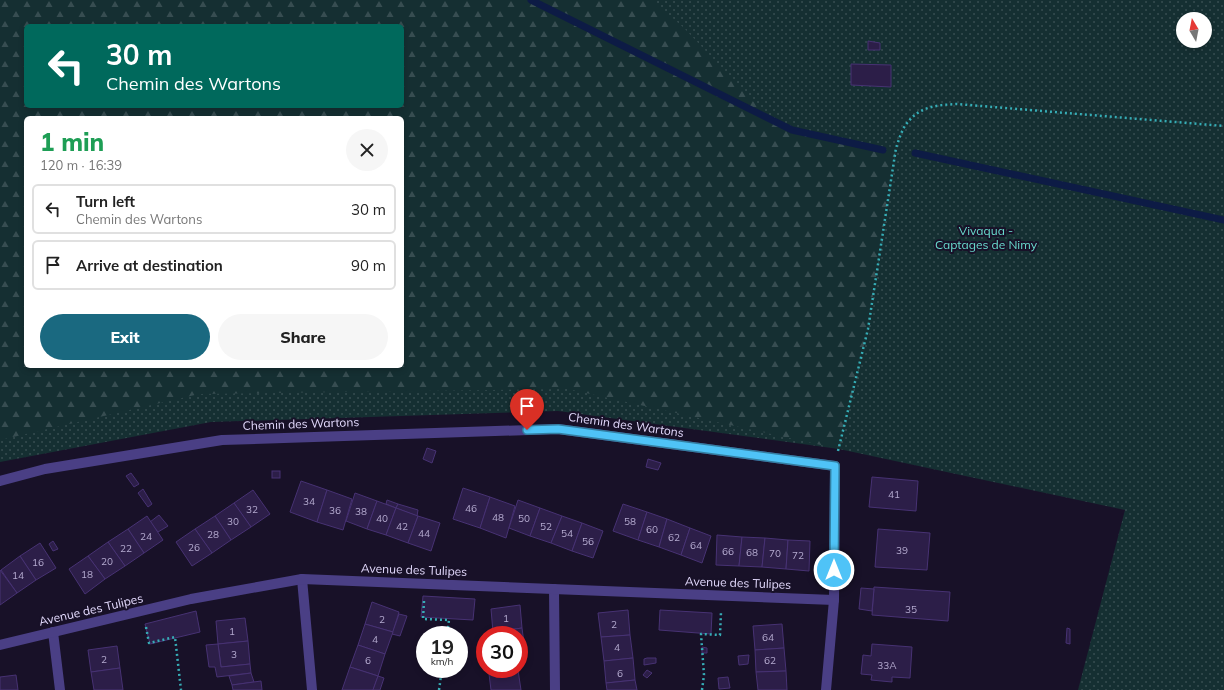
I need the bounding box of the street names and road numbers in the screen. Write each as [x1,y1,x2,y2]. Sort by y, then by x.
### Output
street label: Chemin des Wartons [567,409,685,440]
street label: Chemin des Wartons [242,414,360,433]
street label: Avenue des Tulipes [361,560,468,579]
street label: Avenue des Tulipes [685,573,792,592]
street label: Avenue des Tulipes [37,590,144,629]

